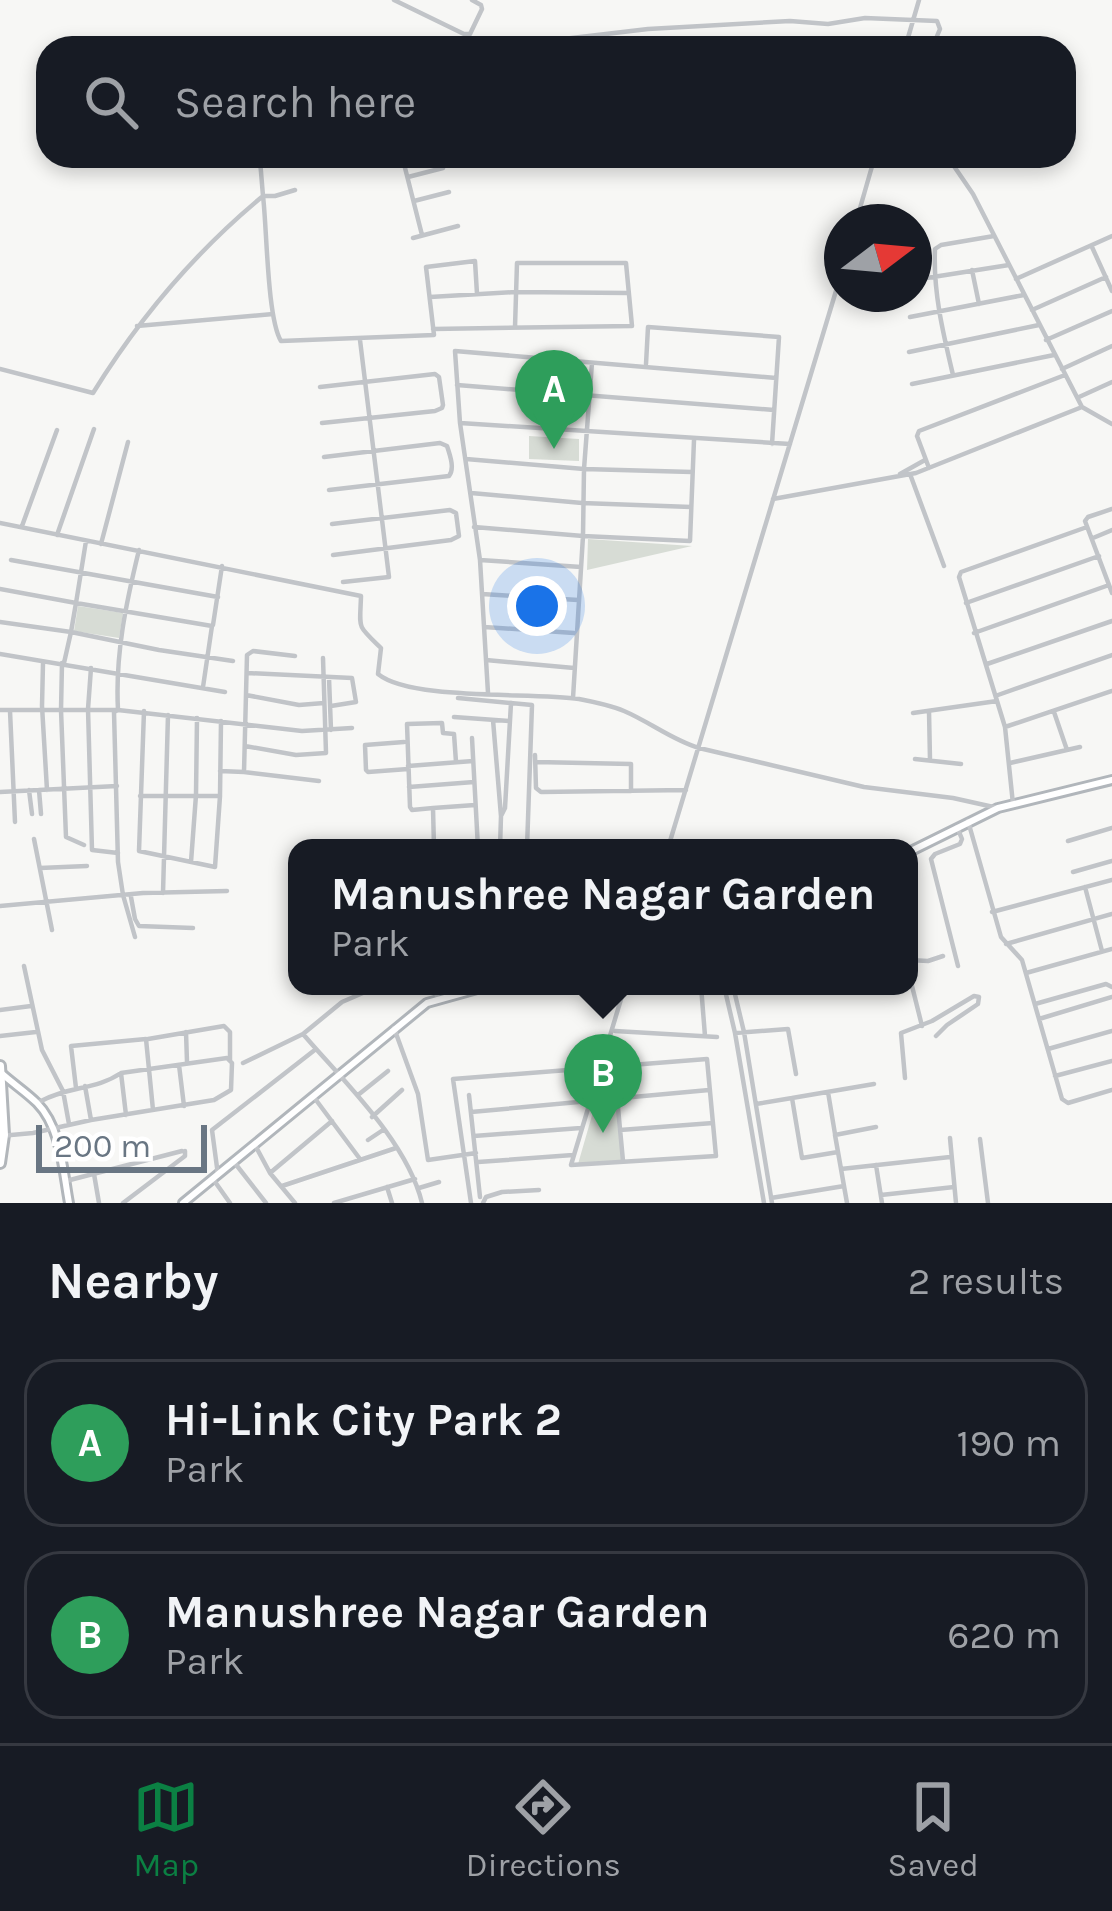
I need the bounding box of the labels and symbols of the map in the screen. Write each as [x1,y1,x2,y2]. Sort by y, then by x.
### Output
north arrow [824,204,932,312]
pin: A [515,350,593,449]
your location [507,576,567,636]
pin: B [564,1034,642,1133]
scale bar [36,1119,207,1172]

